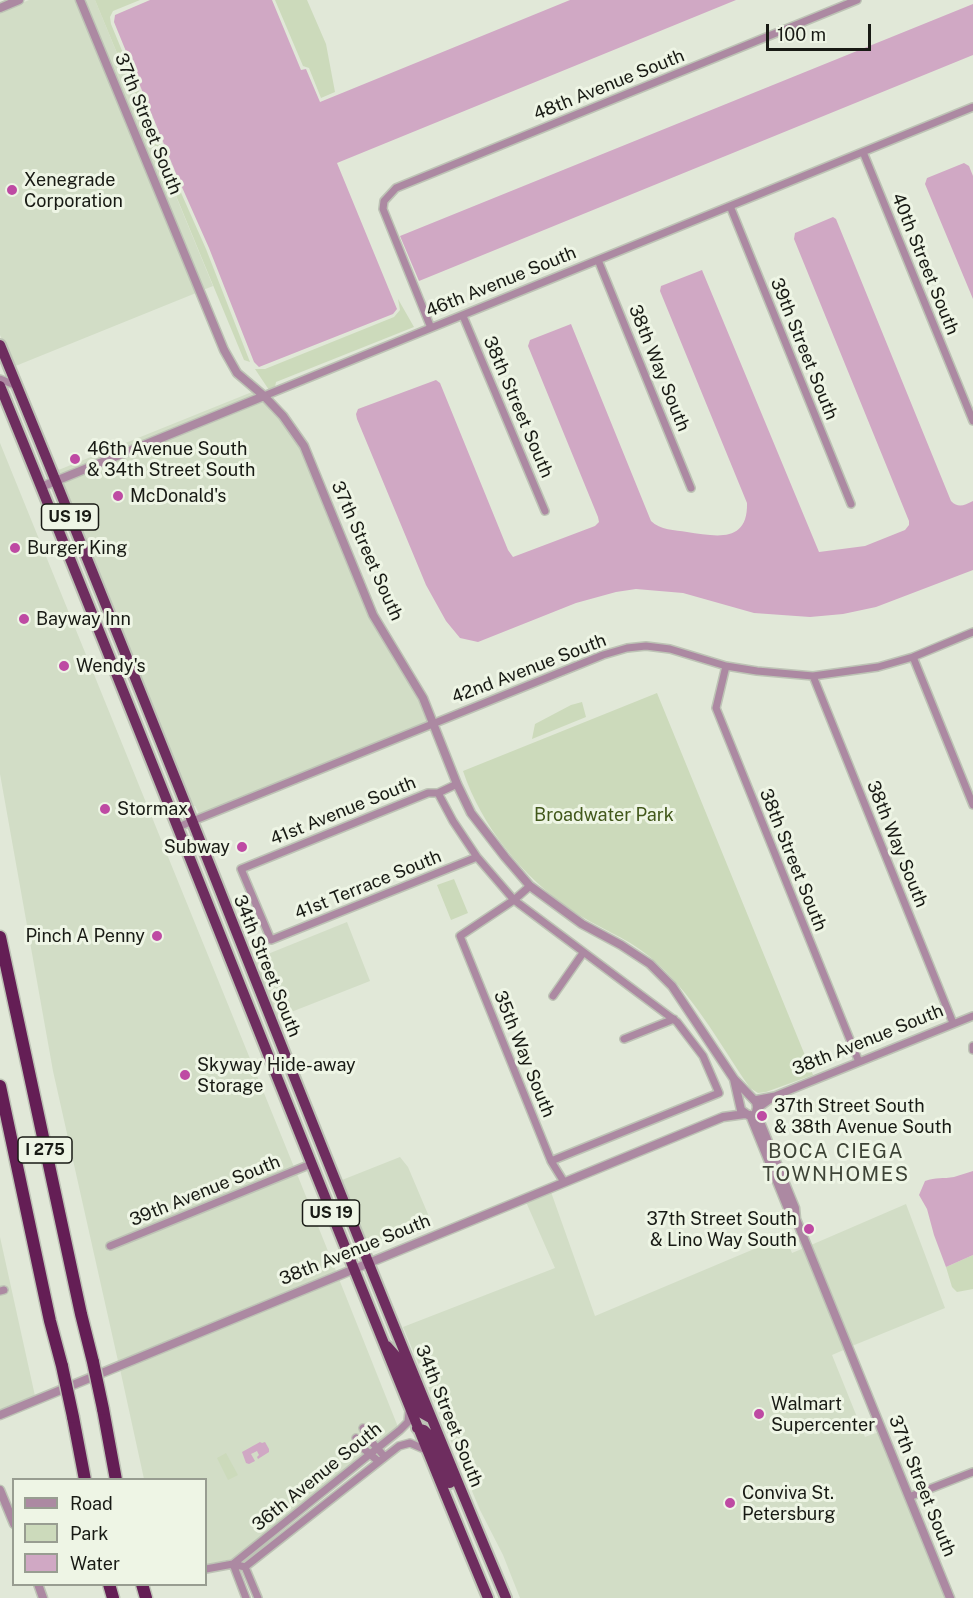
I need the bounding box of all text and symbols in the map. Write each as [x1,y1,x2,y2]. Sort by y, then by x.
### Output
scale bar [769,12,874,50]
text: 100 m [777,24,826,45]
street label: 48th Avenue South [530,45,688,125]
street label: 37th Street South [110,50,186,198]
place label: Xenegrade Corporation [24,169,123,212]
marker: Xenegrade Corporation [5,183,19,197]
street label: 40th Street South [887,190,963,338]
street label: 46th Avenue South [423,242,579,322]
street label: 39th Street South [766,275,842,423]
street label: 38th Way South [624,302,694,434]
street label: 38th Street South [478,333,558,481]
place label: 46th Avenue South & 34th Street South [87,438,255,480]
marker: 46th Avenue South & 34th Street South [68,452,82,466]
street label: 37th Street South [327,478,407,624]
place label: McDonald's [130,485,226,507]
marker: McDonald's [111,489,125,503]
road number: US 19 [42,504,98,530]
place label: Burger King [27,537,127,559]
marker: Burger King [8,541,22,555]
place label: Bayway Inn [36,608,131,630]
marker: Bayway Inn [17,612,31,626]
street label: 42nd Avenue South [449,630,609,708]
place label: Wendy's [76,655,146,677]
marker: Wendy's [57,659,71,673]
street label: 41st Avenue South [267,772,419,850]
street label: 38th Way South [862,778,932,910]
street label: 38th Street South [755,786,831,934]
place label: Stormax [117,798,188,820]
marker: Stormax [98,802,112,816]
park label: Broadwater Park [534,804,674,826]
place label: Subway [164,836,230,858]
marker: Subway [235,840,249,854]
street label: 41st Terrace South [291,846,445,924]
street label: 34th Street South [229,892,305,1040]
place label: Pinch A Penny [25,925,145,947]
marker: Pinch A Penny [150,929,164,943]
street label: 35th Way South [489,988,559,1120]
street label: 38th Avenue South [789,1000,947,1080]
place label: Skyway Hide-away Storage [197,1054,356,1096]
marker: Skyway Hide-away Storage [178,1068,192,1082]
place label: 37th Street South & 38th Avenue South [774,1095,952,1138]
marker: 37th Street South & 38th Avenue South [755,1109,769,1123]
road number: I 275 [18,1137,72,1163]
district label: BOCA CIEGA TOWNHOMES [762,1140,910,1187]
street label: 39th Avenue South [127,1151,283,1231]
road number: US 19 [302,1200,360,1226]
place label: 37th Street South & Lino Way South [646,1208,797,1250]
street label: 38th Avenue South [276,1210,434,1290]
marker: 37th Street South & Lino Way South [802,1222,816,1236]
street label: 34th Street South [411,1342,487,1490]
place label: Walmart Supercenter [771,1393,875,1436]
marker: Walmart Supercenter [752,1407,766,1421]
street label: 37th Street South [884,1412,960,1560]
street label: 36th Avenue South [248,1418,386,1536]
legend [12,1478,207,1586]
place label: Conviva St. Petersburg [742,1482,835,1524]
text: Road [70,1493,113,1514]
marker: Conviva St. Petersburg [723,1496,737,1510]
text: Park [70,1523,108,1544]
text: Water [70,1553,120,1574]

